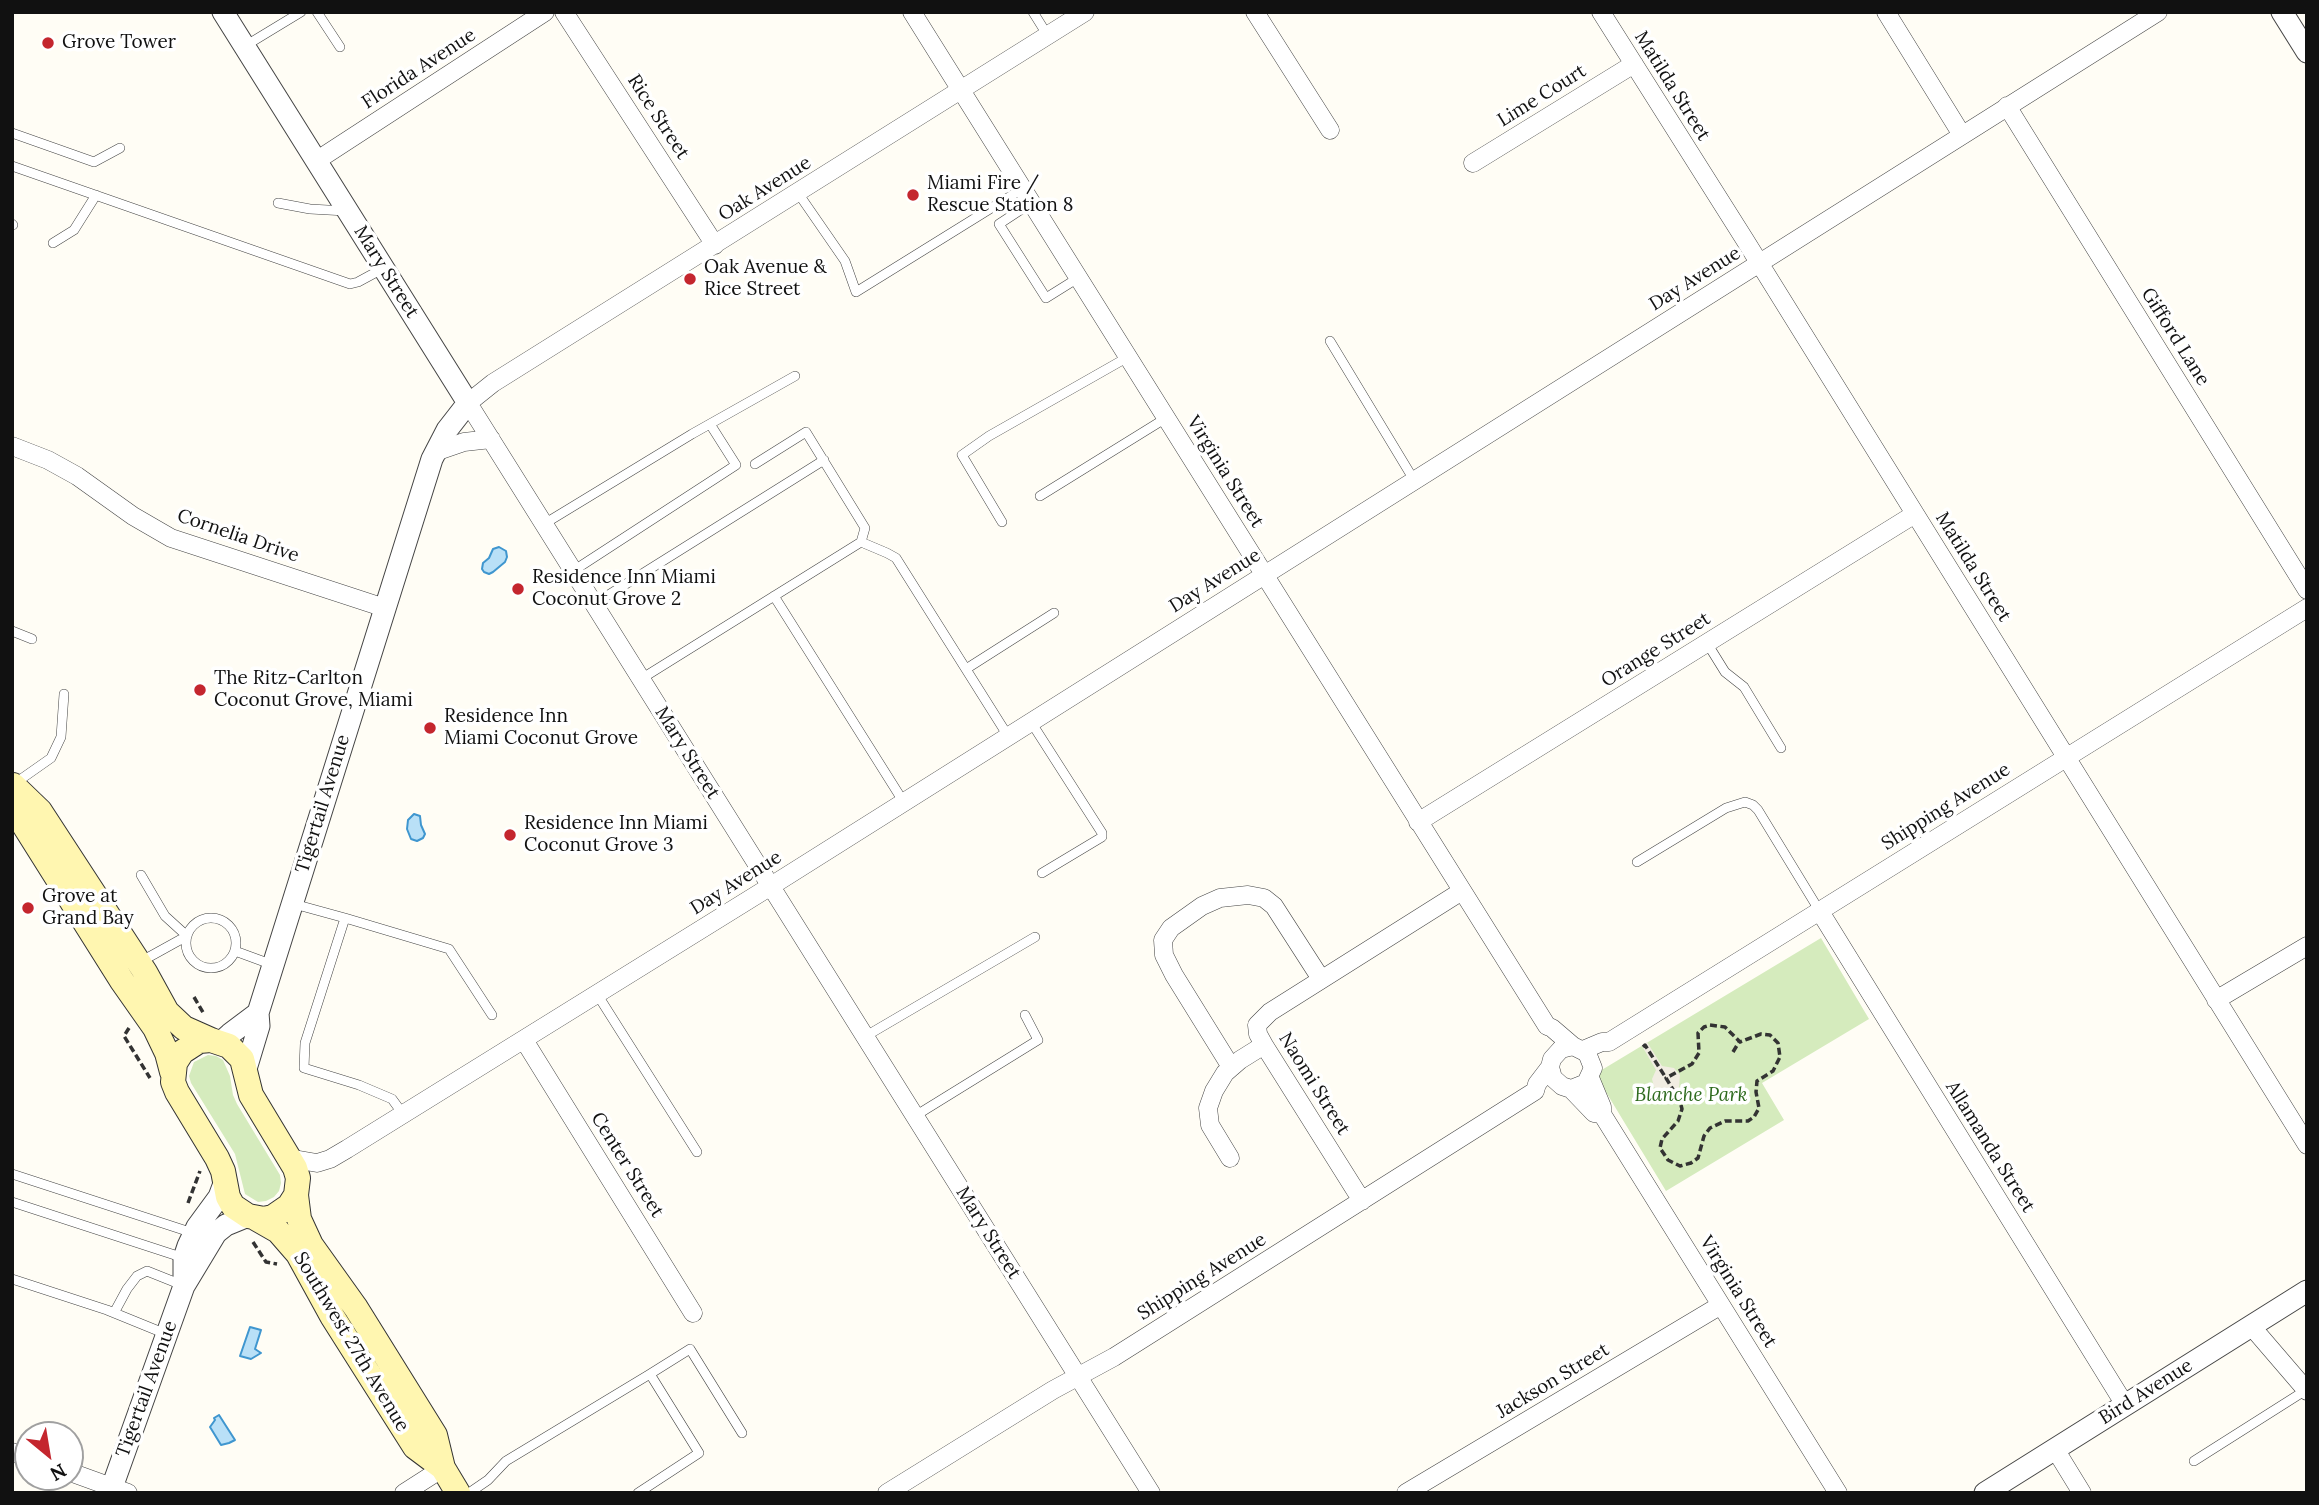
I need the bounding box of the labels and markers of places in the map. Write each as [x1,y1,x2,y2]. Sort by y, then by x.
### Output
place label: Grove Tower [62,32,176,54]
marker: Grove Tower [40,35,56,51]
place label: Miami Fire / Rescue Station 8 [927,173,1073,217]
marker: Miami Fire / Rescue Station 8 [905,187,921,203]
place label: Oak Avenue & Rice Street [704,257,827,301]
marker: Oak Avenue & Rice Street [682,271,698,287]
place label: Residence Inn Miami Coconut Grove 2 [532,567,716,611]
marker: Residence Inn Miami Coconut Grove 2 [510,581,526,597]
place label: The Ritz-Carlton Coconut Grove, Miami [214,668,413,712]
marker: The Ritz-Carlton Coconut Grove, Miami [192,682,208,698]
place label: Residence Inn Miami Coconut Grove [444,706,638,750]
marker: Residence Inn Miami Coconut Grove [422,720,438,736]
place label: Residence Inn Miami Coconut Grove 3 [524,813,708,857]
marker: Residence Inn Miami Coconut Grove 3 [502,827,518,843]
place label: Grove at Grand Bay [42,886,134,930]
marker: Grove at Grand Bay [20,900,36,916]

